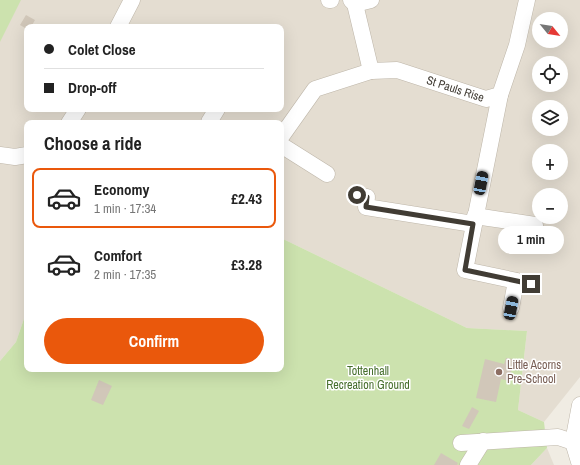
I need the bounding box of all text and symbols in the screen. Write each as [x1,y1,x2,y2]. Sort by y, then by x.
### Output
north arrow [532,12,568,48]
map controls [532,12,568,224]
text: Colet Close [68,39,136,60]
button: locate [532,56,568,92]
street label: St Pauls Rise [424,72,486,106]
text: Drop-off [68,77,117,98]
button: layers [532,100,568,136]
text: Choose a ride [44,131,142,156]
button: + [532,144,568,180]
car [473,170,489,196]
text: Economy [94,179,149,200]
icon: car [46,180,82,216]
route start [348,186,366,204]
text: £2.43 [231,188,262,209]
button: − [532,188,568,224]
text: 1 min · 17:34 [94,200,156,217]
callout: 1 min [498,226,564,254]
text: 1 min [517,231,545,248]
text: Comfort [94,245,142,266]
icon: car [46,246,82,282]
text: £3.28 [231,254,262,275]
text: 2 min · 17:35 [94,266,156,283]
route end [522,275,540,293]
car [503,295,519,321]
button: Confirm [44,318,264,364]
place label: Little Acorns Pre-School [507,357,561,387]
park label: Tottenhall Recreation Ground [326,363,410,393]
marker: Little Acorns Pre-School [494,367,504,377]

